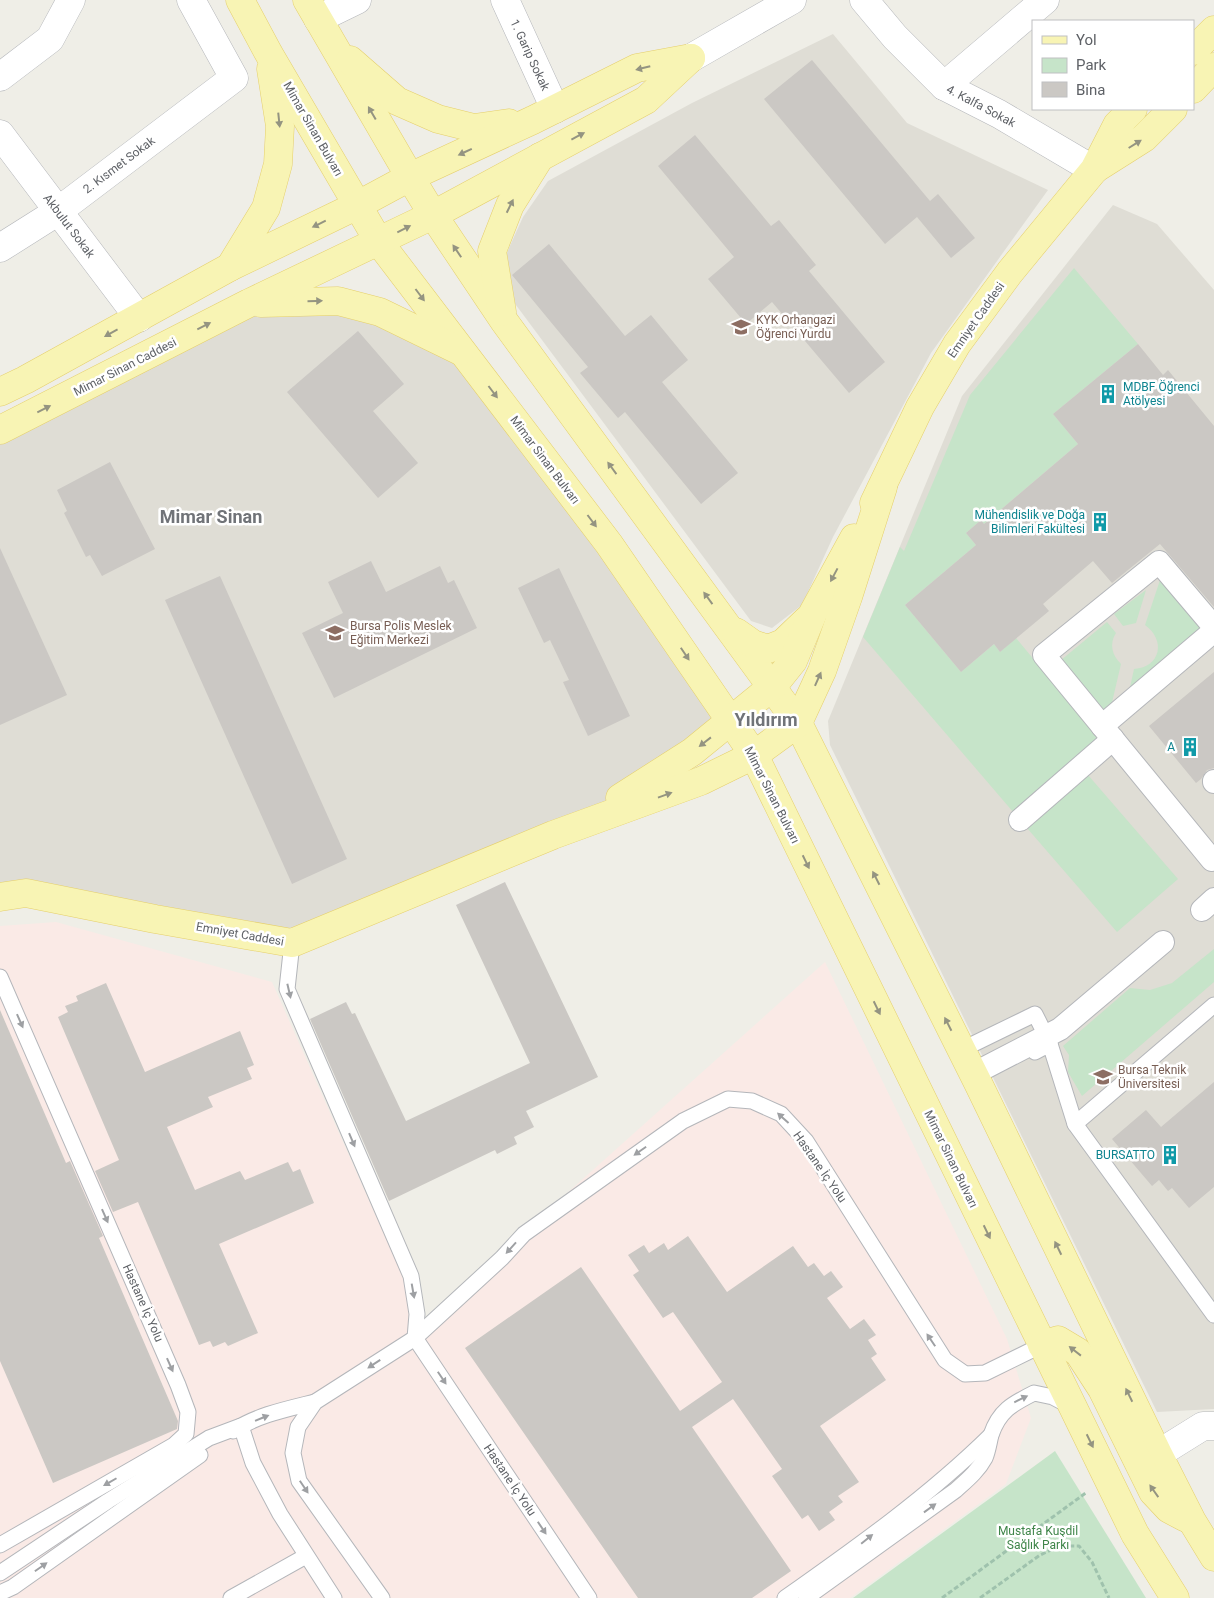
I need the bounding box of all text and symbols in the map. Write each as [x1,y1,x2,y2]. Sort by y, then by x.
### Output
street label: 1. Garip Sokak [507,17,553,94]
legend [1032,20,1194,110]
text: Yol [1076,31,1097,49]
text: Park [1076,56,1107,74]
one-way arrow [635,64,651,72]
street label: Mimar Sinan Bulvarı [280,79,346,179]
text: Bina [1076,81,1105,99]
street label: 4. Kalfa Sokak [944,82,1019,130]
one-way arrow [368,105,376,120]
one-way arrow [275,112,283,128]
one-way arrow [571,132,585,140]
street label: 2. Kısmet Sokak [80,133,158,196]
one-way arrow [1129,139,1142,149]
one-way arrow [458,148,472,156]
street label: Akbulut Sokak [40,191,98,261]
one-way arrow [506,199,515,214]
one-way arrow [312,220,326,228]
one-way arrow [397,225,411,233]
one-way arrow [452,244,462,258]
street label: Emniyet Caddesi [945,279,1007,361]
one-way arrow [414,288,425,301]
one-way arrow [308,297,324,305]
place label: KYK Orhangazi Öğrenci Yurdu [756,313,836,341]
school or university icon: KYK Orhangazi Öğrenci Yurdu [730,316,752,338]
one-way arrow [196,322,211,330]
one-way arrow [103,329,118,337]
street label: Mimar Sinan Caddesi [71,335,179,399]
place label: MDBF Öğrenci Atölyesi [1123,379,1200,408]
building icon: MDBF Öğrenci Atölyesi [1097,383,1119,405]
one-way arrow [488,385,498,399]
one-way arrow [36,405,51,413]
street label: Mimar Sinan Bulvarı [507,413,583,507]
one-way arrow [607,461,617,474]
district label: Mimar Sinan [160,506,262,527]
place label: Mühendislik ve Doğa Bilimleri Fakültesi [974,508,1085,536]
building icon: Mühendislik ve Doğa Bilimleri Fakültesi [1089,511,1111,533]
one-way arrow [586,514,597,527]
one-way arrow [830,568,838,582]
one-way arrow [703,591,713,605]
place label: Bursa Polis Meslek Eğitim Merkezi [350,619,453,647]
school or university icon: Bursa Polis Meslek Eğitim Merkezi [324,622,346,644]
one-way arrow [680,647,690,661]
one-way arrow [815,672,823,686]
district label: Yıldırım [735,709,797,730]
one-way arrow [699,736,712,747]
building icon: A [1179,736,1201,758]
place label: A [1167,740,1175,754]
street label: Mimar Sinan Bulvarı [742,744,802,846]
one-way arrow [657,791,672,798]
one-way arrow [802,855,810,869]
one-way arrow [872,871,880,886]
street label: Emniyet Caddesi [195,919,285,949]
one-way arrow [286,983,294,999]
one-way arrow [873,1001,881,1015]
one-way arrow [16,1014,24,1028]
one-way arrow [944,1016,953,1031]
place label: Bursa Teknik Üniversitesi [1118,1063,1187,1091]
school or university icon: Bursa Teknik Üniversitesi [1092,1066,1114,1088]
street label: Mimar Sinan Bulvarı [921,1108,981,1210]
one-way arrow [778,1112,790,1124]
street label: Hastane İç Yolu [790,1128,850,1205]
one-way arrow [349,1133,357,1147]
building icon: BURSATTO [1159,1144,1181,1166]
one-way arrow [634,1146,647,1156]
place label: BURSATTO [1096,1148,1155,1162]
one-way arrow [102,1209,110,1223]
one-way arrow [983,1225,991,1240]
one-way arrow [1054,1241,1062,1255]
one-way arrow [505,1242,516,1255]
street label: Hastane İç Yolu [120,1262,167,1344]
one-way arrow [410,1283,418,1299]
one-way arrow [926,1333,936,1346]
one-way arrow [1069,1346,1082,1357]
one-way arrow [166,1358,174,1372]
one-way arrow [367,1360,380,1369]
one-way arrow [437,1372,447,1385]
one-way arrow [1125,1387,1133,1402]
one-way arrow [1014,1395,1028,1403]
one-way arrow [255,1413,269,1421]
one-way arrow [1086,1434,1094,1448]
street label: Hastane İç Yolu [481,1441,540,1519]
one-way arrow [103,1477,117,1486]
one-way arrow [299,1481,309,1494]
one-way arrow [1150,1485,1159,1498]
one-way arrow [923,1503,937,1513]
one-way arrow [537,1521,547,1534]
park label: Mustafa Kuşdil Sağlık Parkı [998,1524,1078,1552]
one-way arrow [860,1533,873,1544]
one-way arrow [34,1562,48,1572]

